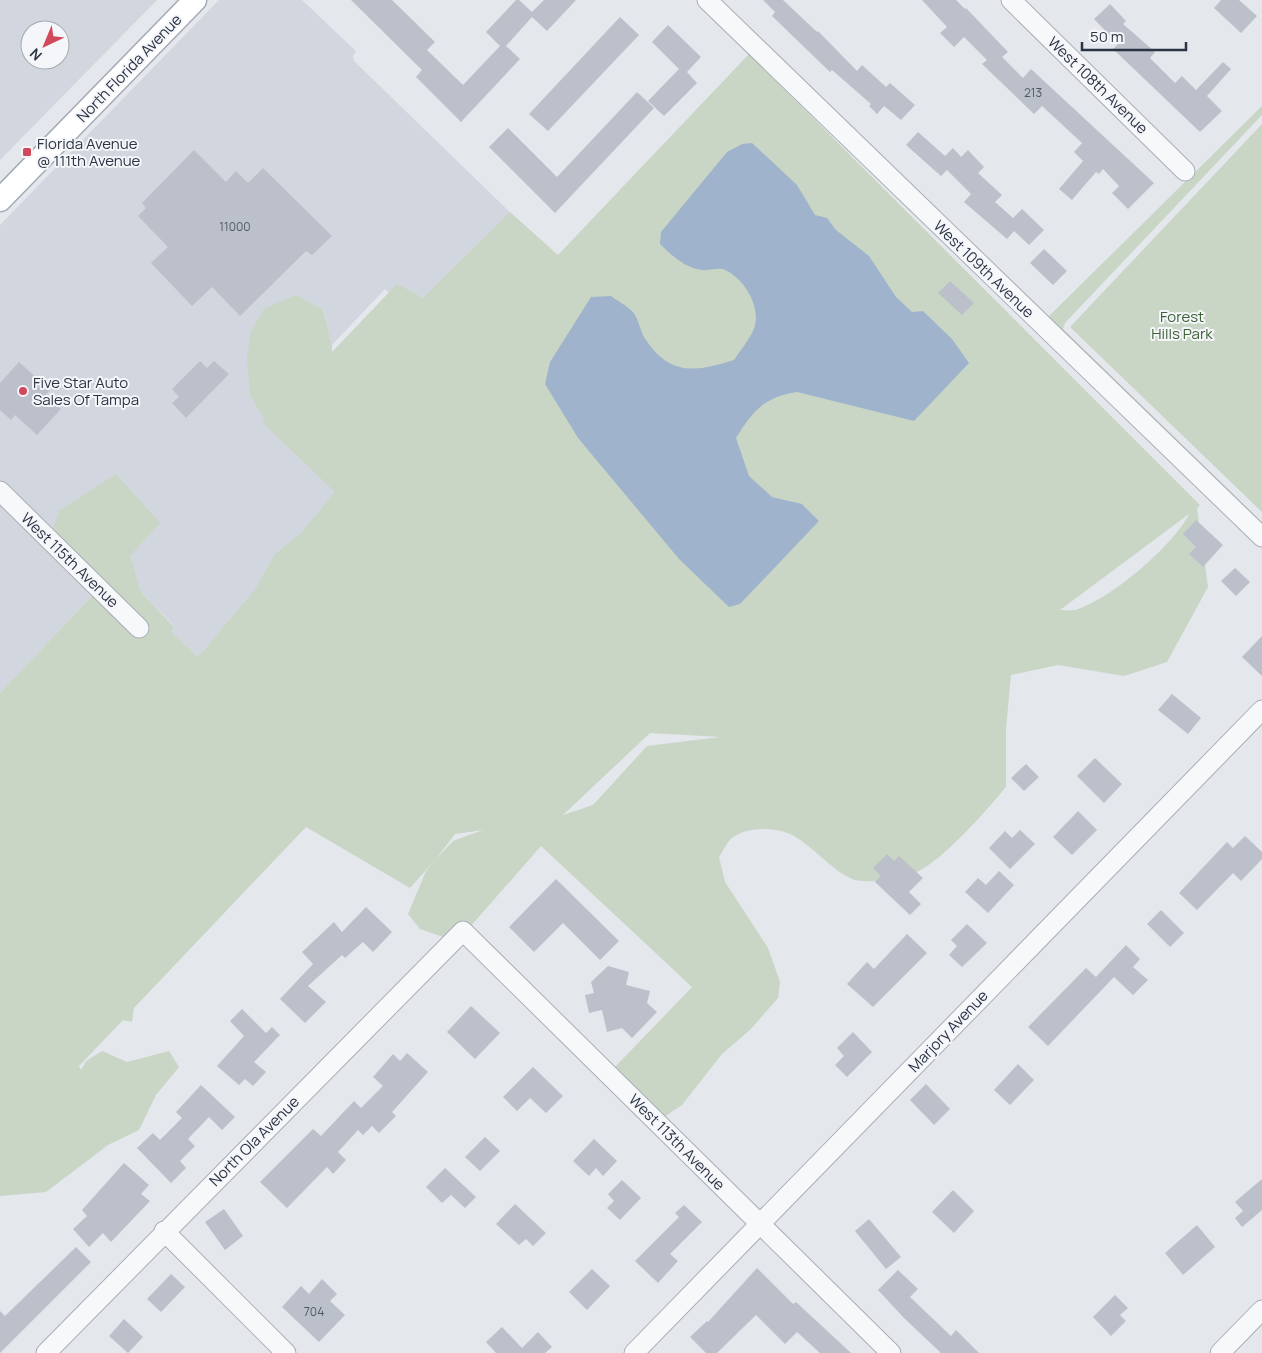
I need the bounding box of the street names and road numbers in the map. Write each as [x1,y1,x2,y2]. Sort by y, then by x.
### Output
street label: North Florida Avenue [72,9,186,127]
street label: West 108th Avenue [1043,32,1153,138]
street label: West 109th Avenue [929,215,1039,323]
street label: West 115th Avenue [17,508,124,612]
street label: Marjory Avenue [903,985,993,1077]
street label: West 113th Avenue [624,1089,730,1195]
street label: North Ola Avenue [204,1091,304,1191]

